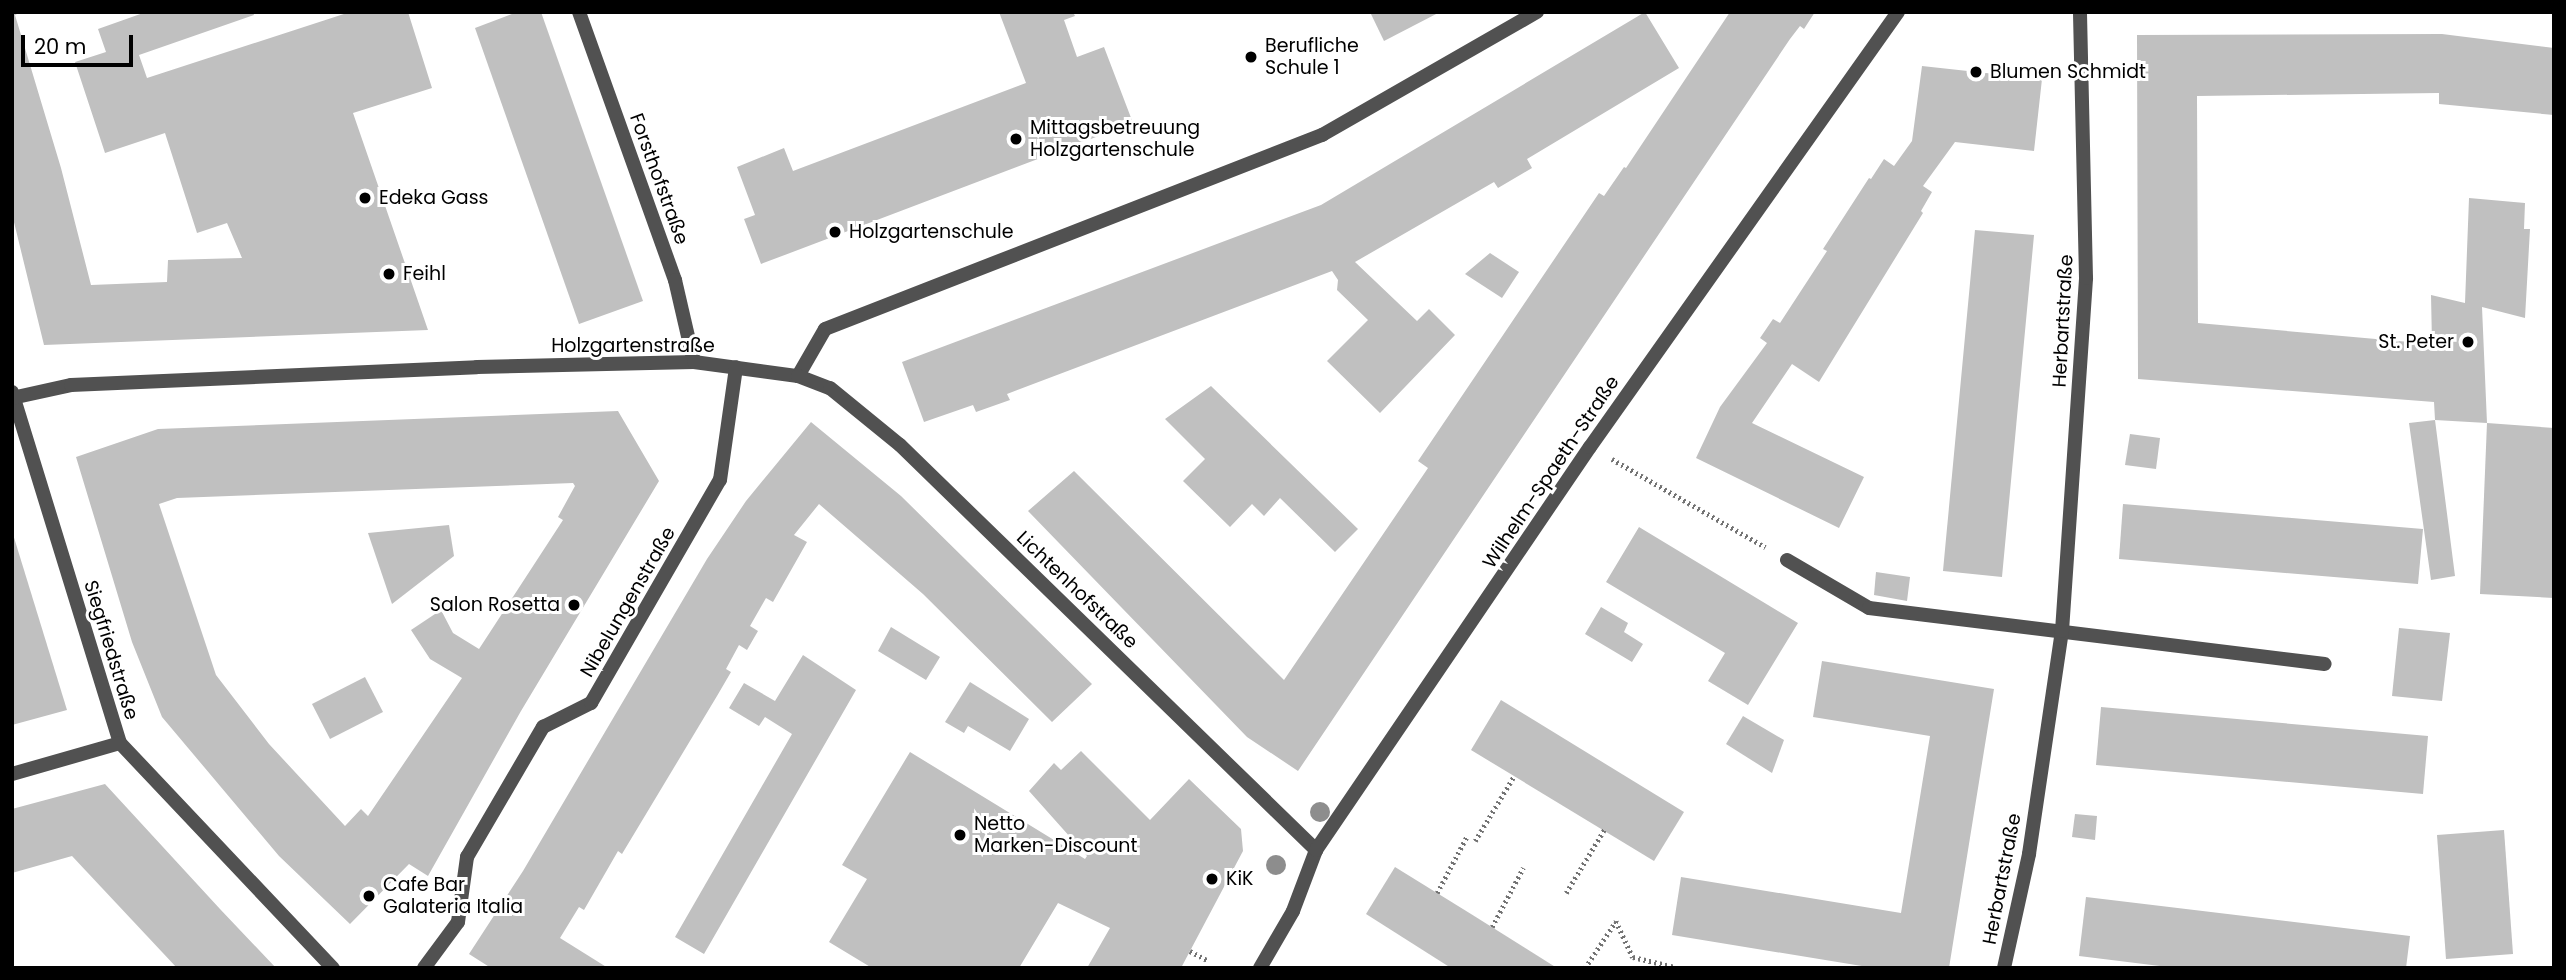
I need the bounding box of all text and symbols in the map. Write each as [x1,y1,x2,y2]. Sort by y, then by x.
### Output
scale bar [24,21,136,65]
text: 20 m [34,32,87,61]
place label: Berufliche Schule 1 [1265,35,1359,79]
marker: Berufliche Schule 1 [1243,49,1259,65]
place label: Blumen Schmidt [1990,61,2146,83]
marker: Blumen Schmidt [1968,64,1984,80]
street label: Forsthofstraße [625,110,693,248]
place label: Mittagsbetreuung Holzgartenschule [1030,117,1200,161]
marker: Mittagsbetreuung Holzgartenschule [1008,131,1024,147]
place label: Edeka Gass [379,187,489,209]
marker: Edeka Gass [357,190,373,206]
place label: Holzgartenschule [849,221,1013,243]
marker: Holzgartenschule [827,224,843,240]
street label: Herbartstraße [2048,254,2078,388]
place label: Feihl [403,263,446,285]
marker: Feihl [381,266,397,282]
place label: St. Peter [2378,331,2454,353]
marker: St. Peter [2460,334,2476,350]
street label: Holzgartenstraße [551,335,715,357]
street label: Wilhelm-Spaeth-Straße [1478,371,1624,573]
street label: Nibelungenstraße [576,523,680,681]
street label: Lichtenhofstraße [1012,526,1142,654]
street label: Siegfriedstraße [79,578,143,722]
place label: Salon Rosetta [430,594,560,616]
marker: Salon Rosetta [566,597,582,613]
street label: Herbartstraße [1978,811,2026,947]
place label: Netto Marken-Discount [974,813,1137,857]
marker: Netto Marken-Discount [952,827,968,843]
place label: KiK [1226,868,1253,890]
marker: KiK [1204,871,1220,887]
place label: Cafe Bar Galateria Italia [383,874,523,918]
marker: Cafe Bar Galateria Italia [361,888,377,904]

